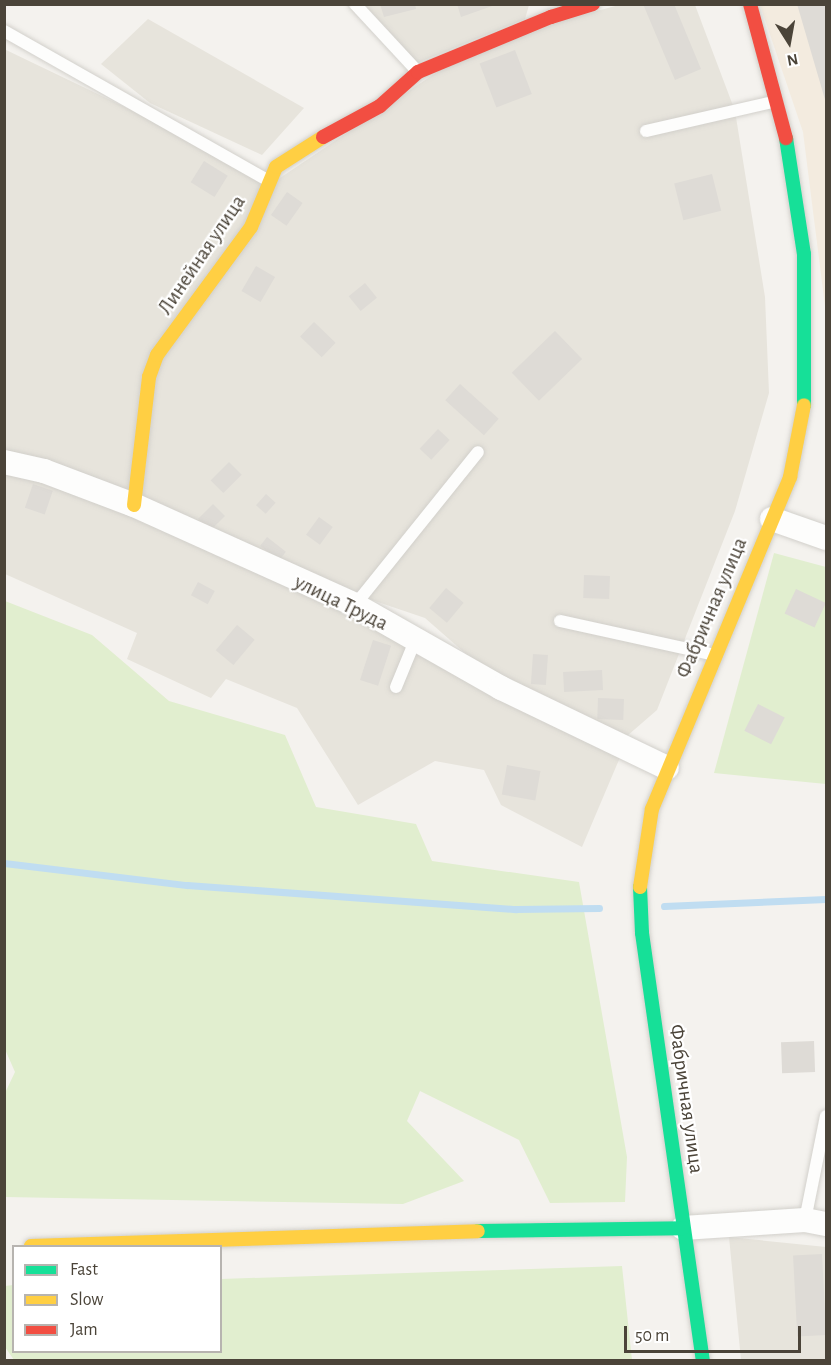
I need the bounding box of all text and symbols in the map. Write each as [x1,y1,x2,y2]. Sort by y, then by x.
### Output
north arrow [759,12,819,72]
text: N [785,51,799,69]
street label: Линейная улица [153,190,251,320]
street label: Фабричная улица [671,534,753,682]
street label: улица Труда [290,570,392,636]
street label: Фабричная улица [663,1023,709,1175]
legend [12,1245,222,1353]
text: Fast [70,1261,98,1279]
text: Slow [70,1291,103,1309]
scale bar [627,1314,804,1352]
text: Jam [70,1321,98,1339]
text: 50 m [635,1327,669,1345]

